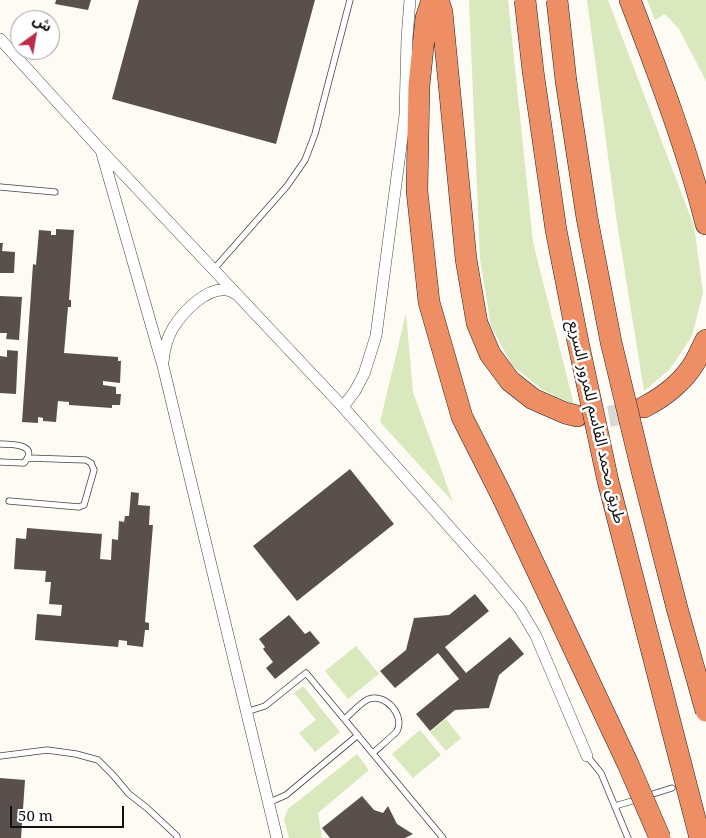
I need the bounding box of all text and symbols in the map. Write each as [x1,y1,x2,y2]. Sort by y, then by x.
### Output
north arrow [10,10,60,60]
text: ش [30,10,56,36]
street label: طريق محمد القاسم للمرور السريع [563,319,629,525]
scale bar [12,796,126,828]
text: 50 m [18,805,53,825]

